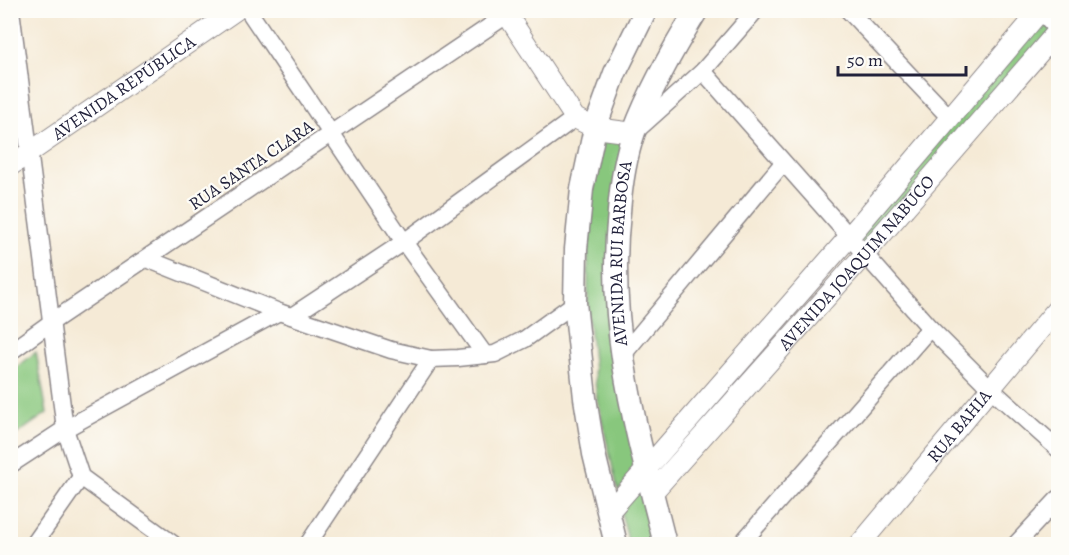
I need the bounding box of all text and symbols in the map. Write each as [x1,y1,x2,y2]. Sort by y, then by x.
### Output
street label: AVENIDA REPÚBLICA [46,29,200,146]
scale bar [838,39,966,77]
text: 50 m [847,48,883,72]
street label: RUA SANTA CLARA [184,114,319,216]
street label: AVENIDA RUI BARBOSA [604,158,638,348]
street label: AVENIDA JOAQUIM NABUCO [772,170,940,356]
street label: RUA BAHIA [921,384,997,468]

